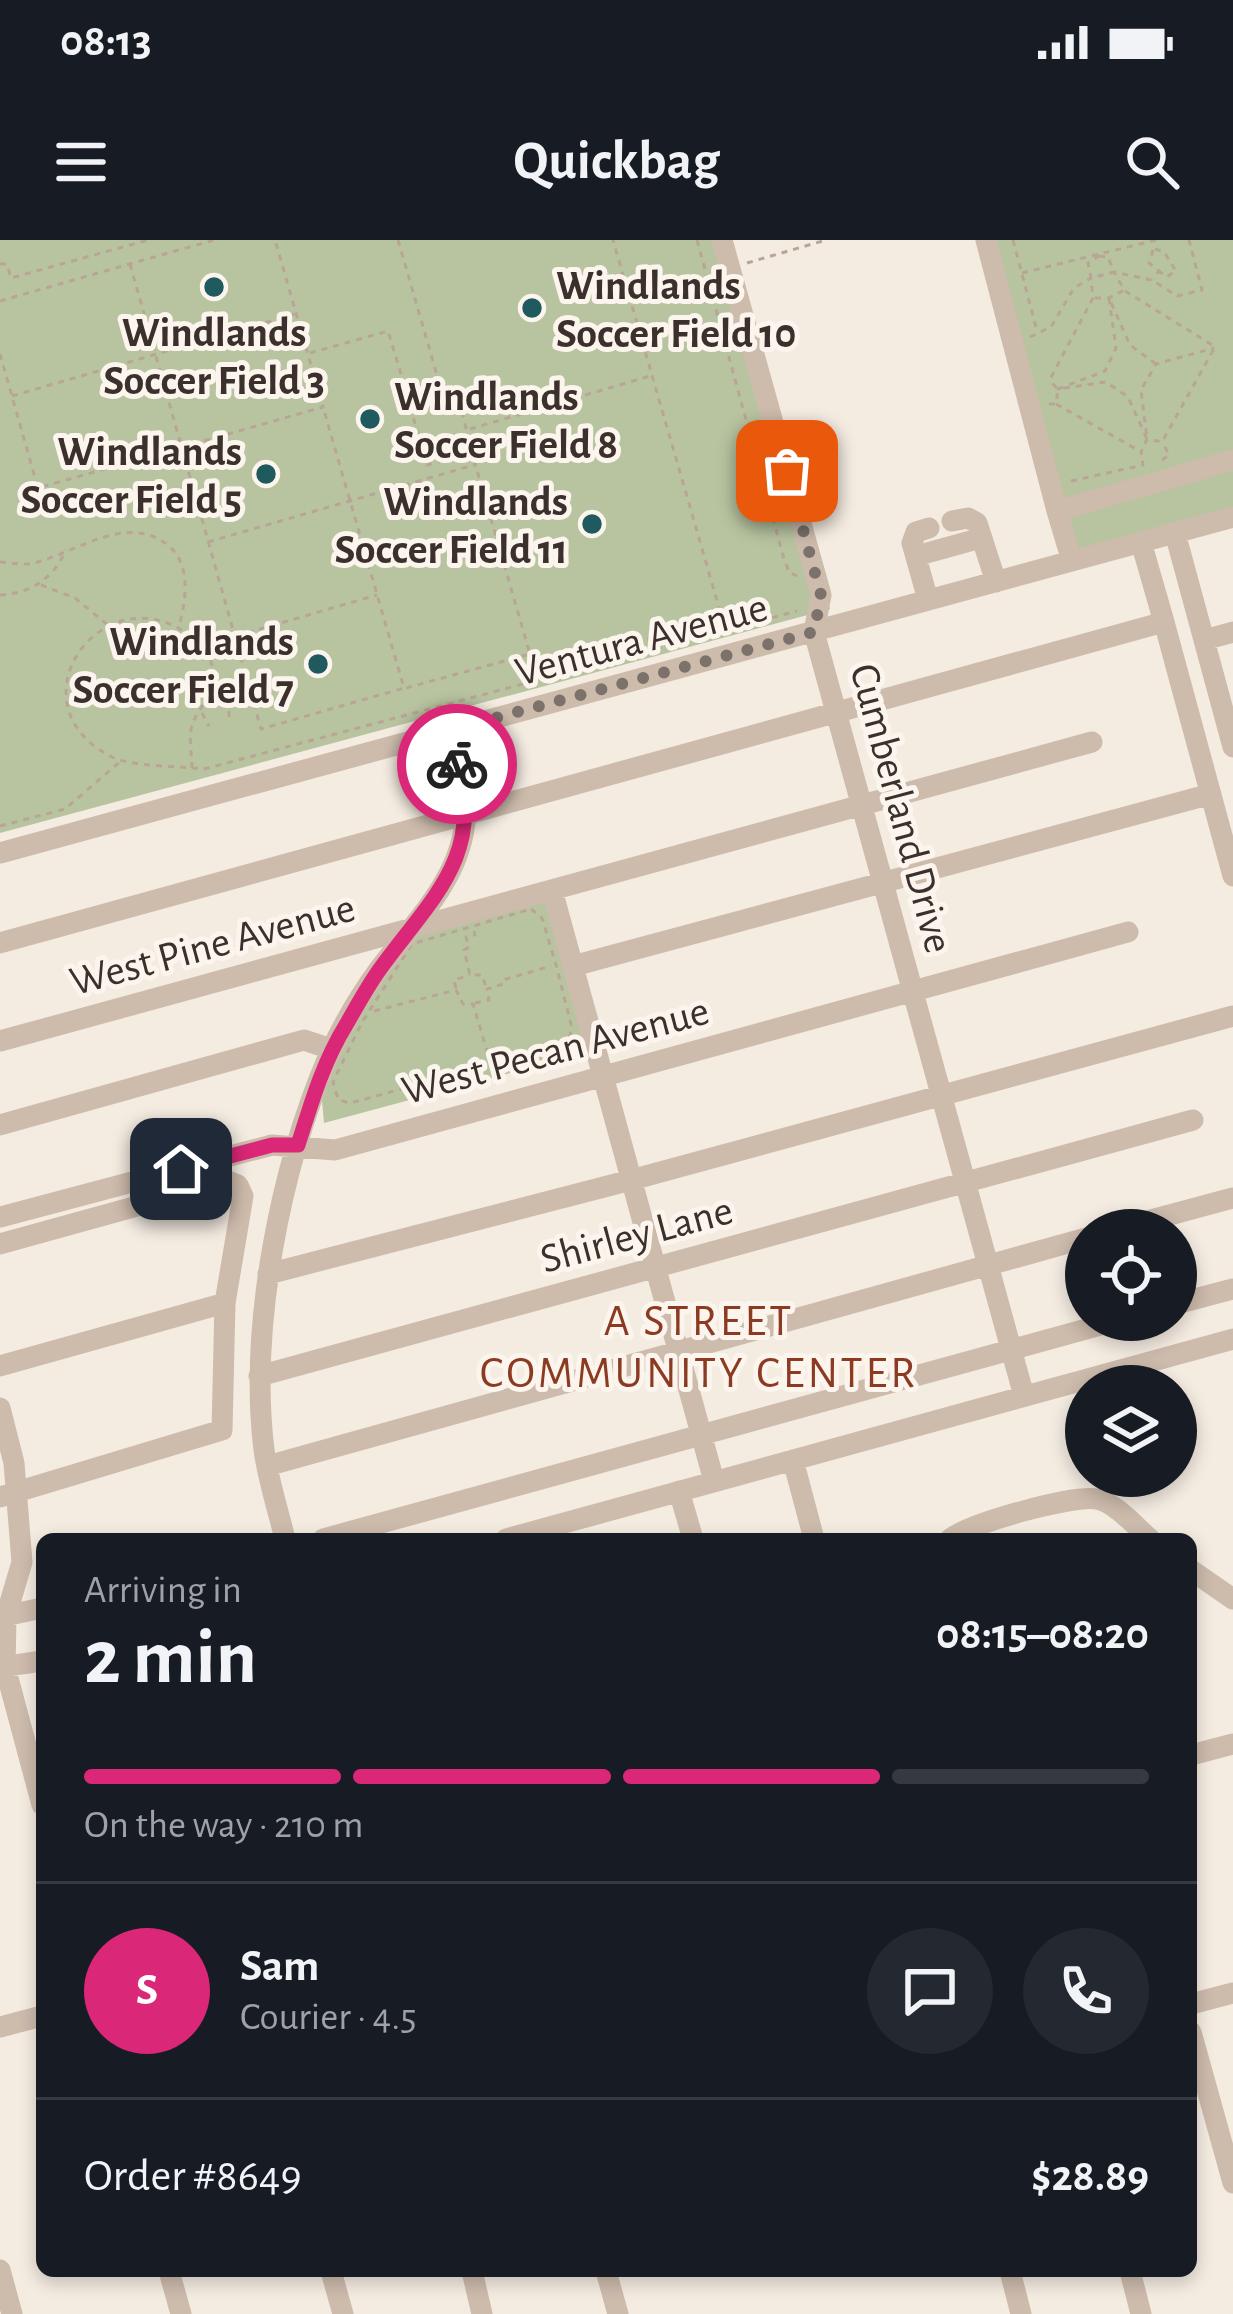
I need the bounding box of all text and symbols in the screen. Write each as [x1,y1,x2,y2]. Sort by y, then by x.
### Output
text: 08:13 [60,19,152,64]
icon: menu [48,129,114,195]
icon: search [1119,129,1185,195]
text: Quickbag [514,135,719,189]
place label: Windlands Soccer Field 10 [556,265,796,355]
marker: Windlands Soccer Field 3 [201,274,227,300]
marker: Windlands Soccer Field 10 [519,295,545,321]
place label: Windlands Soccer Field 3 [103,312,325,402]
place label: Windlands Soccer Field 8 [394,376,618,466]
marker: Windlands Soccer Field 8 [357,406,383,432]
pin [736,420,838,522]
place label: Windlands Soccer Field 5 [20,431,242,521]
icon: bag [754,438,820,504]
marker: Windlands Soccer Field 5 [253,461,279,487]
place label: Windlands Soccer Field 11 [334,481,568,571]
marker: Windlands Soccer Field 11 [579,511,605,537]
street label: Ventura Avenue [511,586,772,694]
place label: Windlands Soccer Field 7 [72,621,294,711]
marker: Windlands Soccer Field 7 [305,651,331,677]
street label: Cumberland Drive [842,659,960,958]
courier [397,704,517,824]
icon: bike [424,731,490,797]
street label: West Pine Avenue [65,887,360,1003]
street label: West Pecan Avenue [397,990,714,1112]
pin [130,1118,232,1220]
icon: home [148,1136,214,1202]
street label: Shirley Lane [536,1189,737,1281]
map controls [1065,1209,1197,1497]
button: locate [1065,1209,1197,1341]
district label: A STREET COMMUNITY CENTER [480,1299,918,1396]
button: layers [1065,1365,1197,1497]
text: Arriving in [84,1571,242,1610]
text: 08:15–08:20 [936,1612,1149,1657]
text: 2 min [84,1620,257,1698]
text: On the way · 210 m [84,1806,363,1845]
button: chat [867,1928,993,2054]
button: phone [1023,1928,1149,2054]
text: Sam [240,1944,319,1989]
text: S [136,1968,158,2013]
text: Courier · 4.5 [240,1998,417,2037]
text: Order #8649 [84,2154,302,2199]
text: $28.89 [1031,2154,1149,2199]

